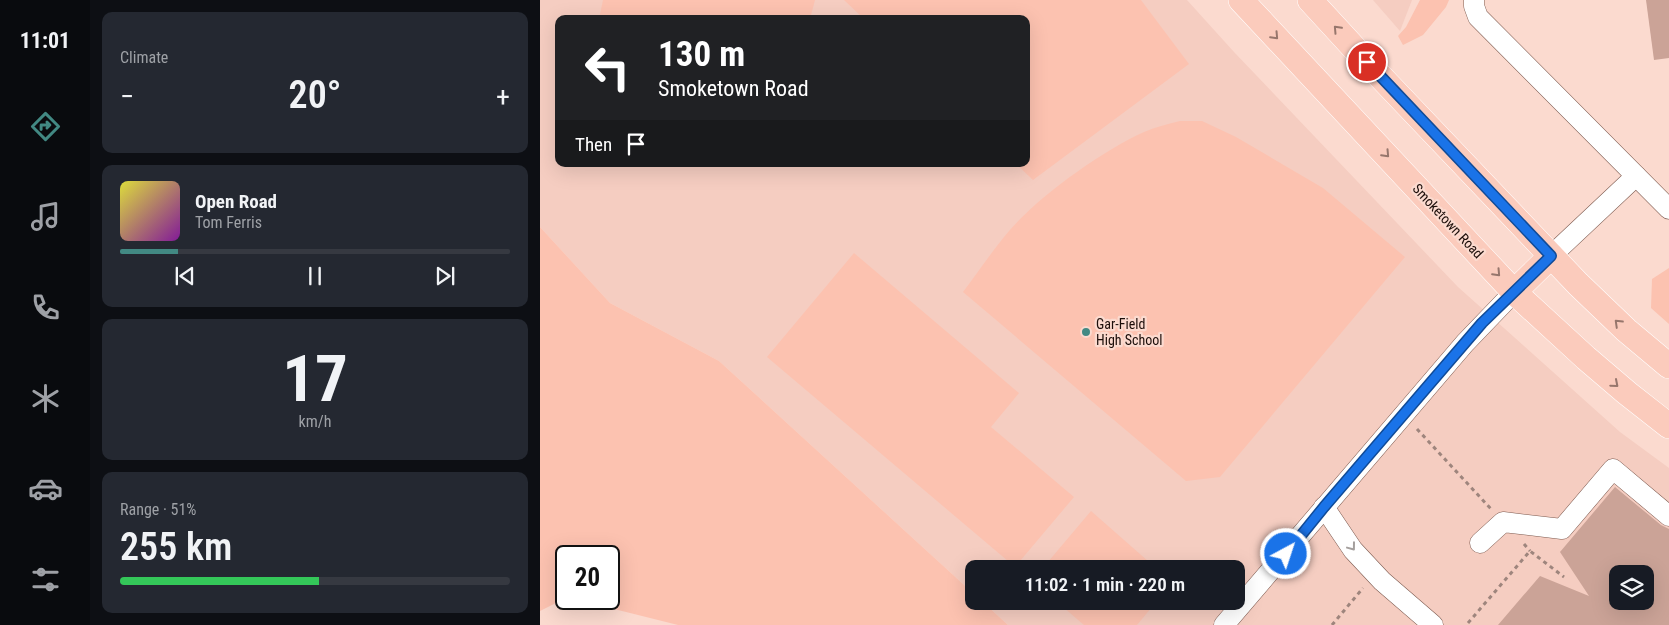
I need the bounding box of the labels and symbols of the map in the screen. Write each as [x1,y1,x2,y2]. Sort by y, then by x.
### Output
one-way arrow [1334,25,1343,34]
one-way arrow [1269,30,1278,39]
pin [1346,41,1388,83]
one-way arrow [1380,149,1389,158]
street label: Smoketown Road [1409,181,1487,261]
one-way arrow [1491,267,1500,276]
place label: Gar-Field High School [1096,316,1163,348]
one-way arrow [1615,320,1624,329]
marker: Gar-Field High School [1080,326,1092,338]
one-way arrow [1610,378,1619,387]
position arrow [1259,527,1311,579]
one-way arrow [1346,541,1354,550]
speed limit sign: 20 [555,545,620,610]

